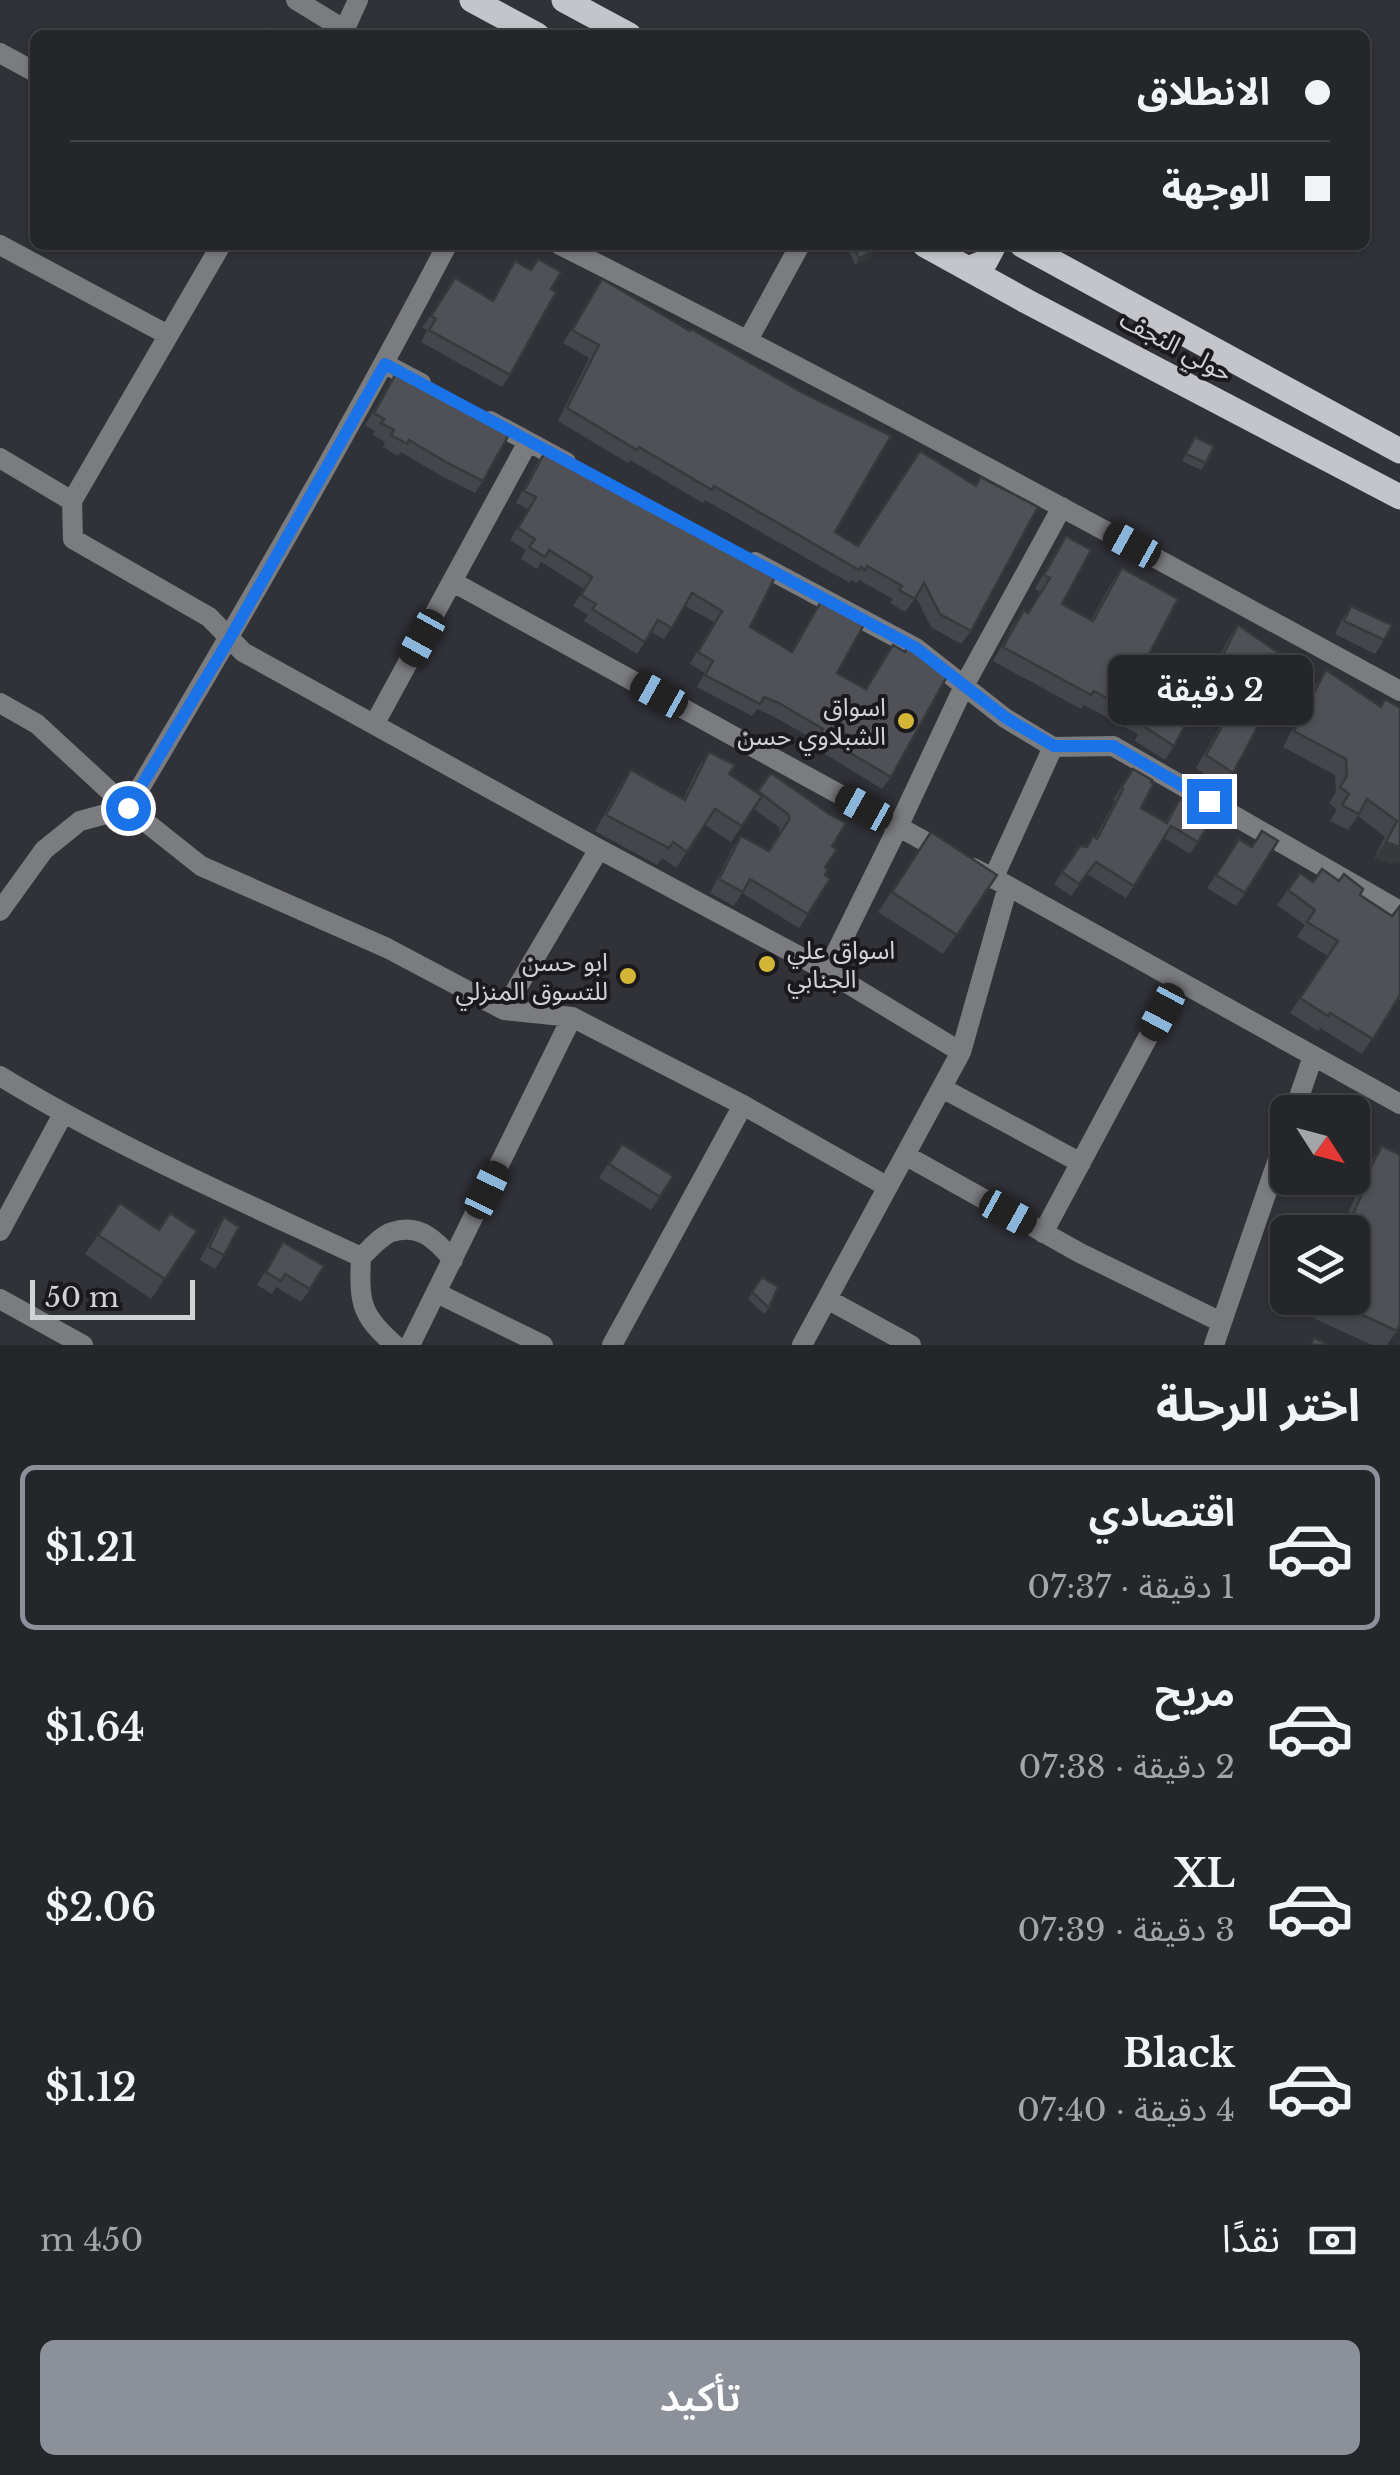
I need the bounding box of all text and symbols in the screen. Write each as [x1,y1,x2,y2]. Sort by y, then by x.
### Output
text: الانطلاق [1137,68,1270,115]
text: الوجهة [1162,164,1270,211]
street label: حولي النجف [1113,303,1238,392]
car [1098,517,1166,573]
car [394,604,450,672]
callout: 2 دقيقة [1106,656,1312,726]
car [625,667,693,723]
text: 2 دقيقة [1157,670,1264,710]
place label: اسواق الشبلاوي حسن [737,692,886,755]
marker: اسواق الشبلاوي حسن [895,710,917,732]
route end [1187,779,1232,824]
car [830,780,898,836]
route start [106,786,151,831]
place label: اسواق علي الجنابي [787,935,895,998]
place label: ابو حسن للتسوق المنزلي [455,947,608,1010]
marker: اسواق علي الجنابي [756,953,778,975]
marker: ابو حسن للتسوق المنزلي [617,965,639,987]
car [1135,978,1189,1046]
north arrow [1270,1095,1370,1195]
map controls [1270,1095,1370,1315]
car [460,1156,514,1224]
car [974,1185,1042,1241]
button: layers [1270,1215,1370,1315]
scale bar [30,1275,195,1320]
text: 50 m [45,1280,119,1315]
text: اختر الرحلة [1156,1377,1360,1433]
text: اقتصادي [1089,1489,1235,1536]
icon: car [1265,1503,1355,1593]
text: $1.21 [45,1524,137,1571]
text: 1 دقيقة · 07:37 [1027,1567,1235,1607]
text: مريح [1155,1669,1235,1716]
icon: car [1265,1683,1355,1773]
text: $1.64 [45,1704,145,1751]
text: 2 دقيقة · 07:38 [1019,1747,1235,1787]
text: XL [1174,1850,1235,1897]
icon: car [1265,1863,1355,1953]
text: $2.06 [45,1884,156,1931]
text: 3 دقيقة · 07:39 [1017,1910,1235,1950]
text: Black [1123,2030,1235,2077]
icon: car [1265,2043,1355,2133]
text: $1.12 [45,2064,137,2111]
text: 4 دقيقة · 07:40 [1017,2090,1235,2130]
icon: cash [1305,2213,1360,2268]
text: نقدًا [1222,2215,1280,2262]
text: 450 m [40,2220,143,2260]
button: تأكيد [40,2340,1360,2455]

